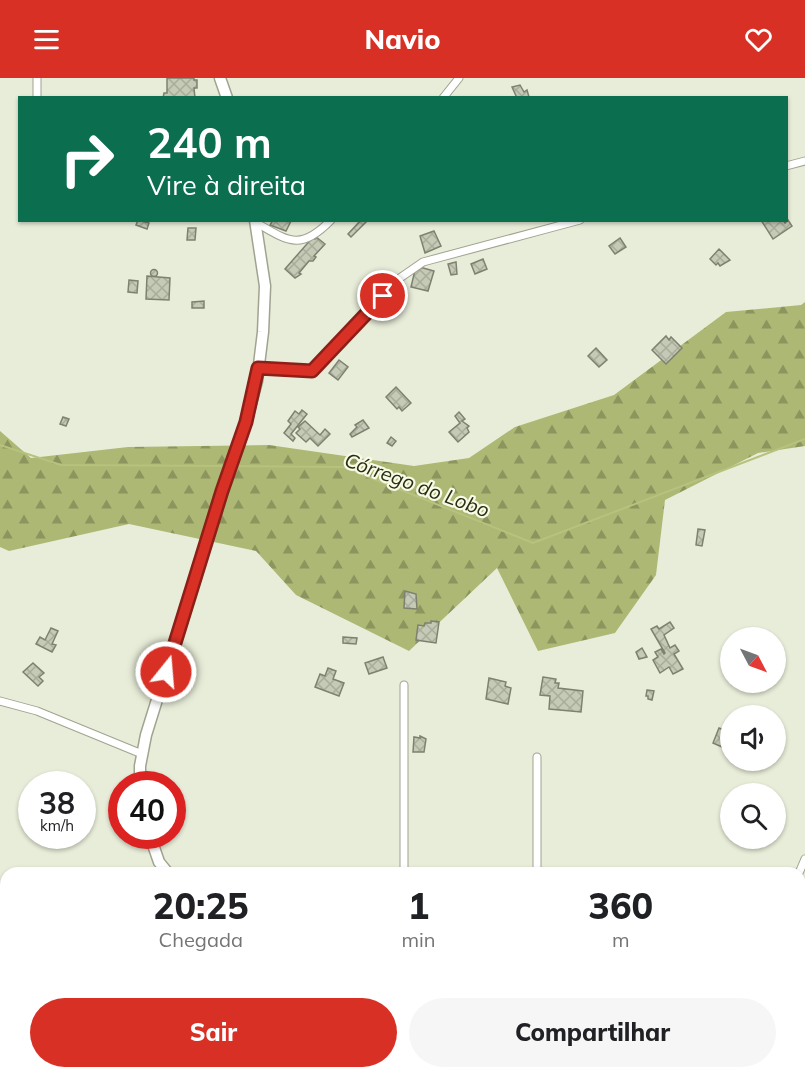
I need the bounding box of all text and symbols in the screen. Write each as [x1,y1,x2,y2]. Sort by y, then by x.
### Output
text: Navio [364,22,441,56]
icon: menu [30,23,63,56]
icon: heart [742,23,775,56]
text: 240 m [147,116,272,169]
icon: right [48,120,126,198]
text: Vire à direita [147,168,306,202]
pin [357,270,408,321]
icon: arrive [366,279,399,312]
water label: Córrego do Lobo [341,447,493,522]
north arrow [720,627,786,693]
map controls [720,627,786,849]
position arrow [134,640,198,704]
button: sound [720,705,786,771]
speed limit sign: 40 [108,771,186,849]
button: search [720,783,786,849]
text: 38 [39,784,75,822]
text: km/h [40,816,74,835]
text: 20:25 [153,883,249,928]
text: 1 [408,883,429,928]
text: 360 [588,883,653,928]
text: Chegada [159,927,243,952]
text: min [401,927,436,952]
text: m [612,927,630,952]
button: Sair [30,998,397,1067]
button: Compartilhar [409,998,776,1067]

